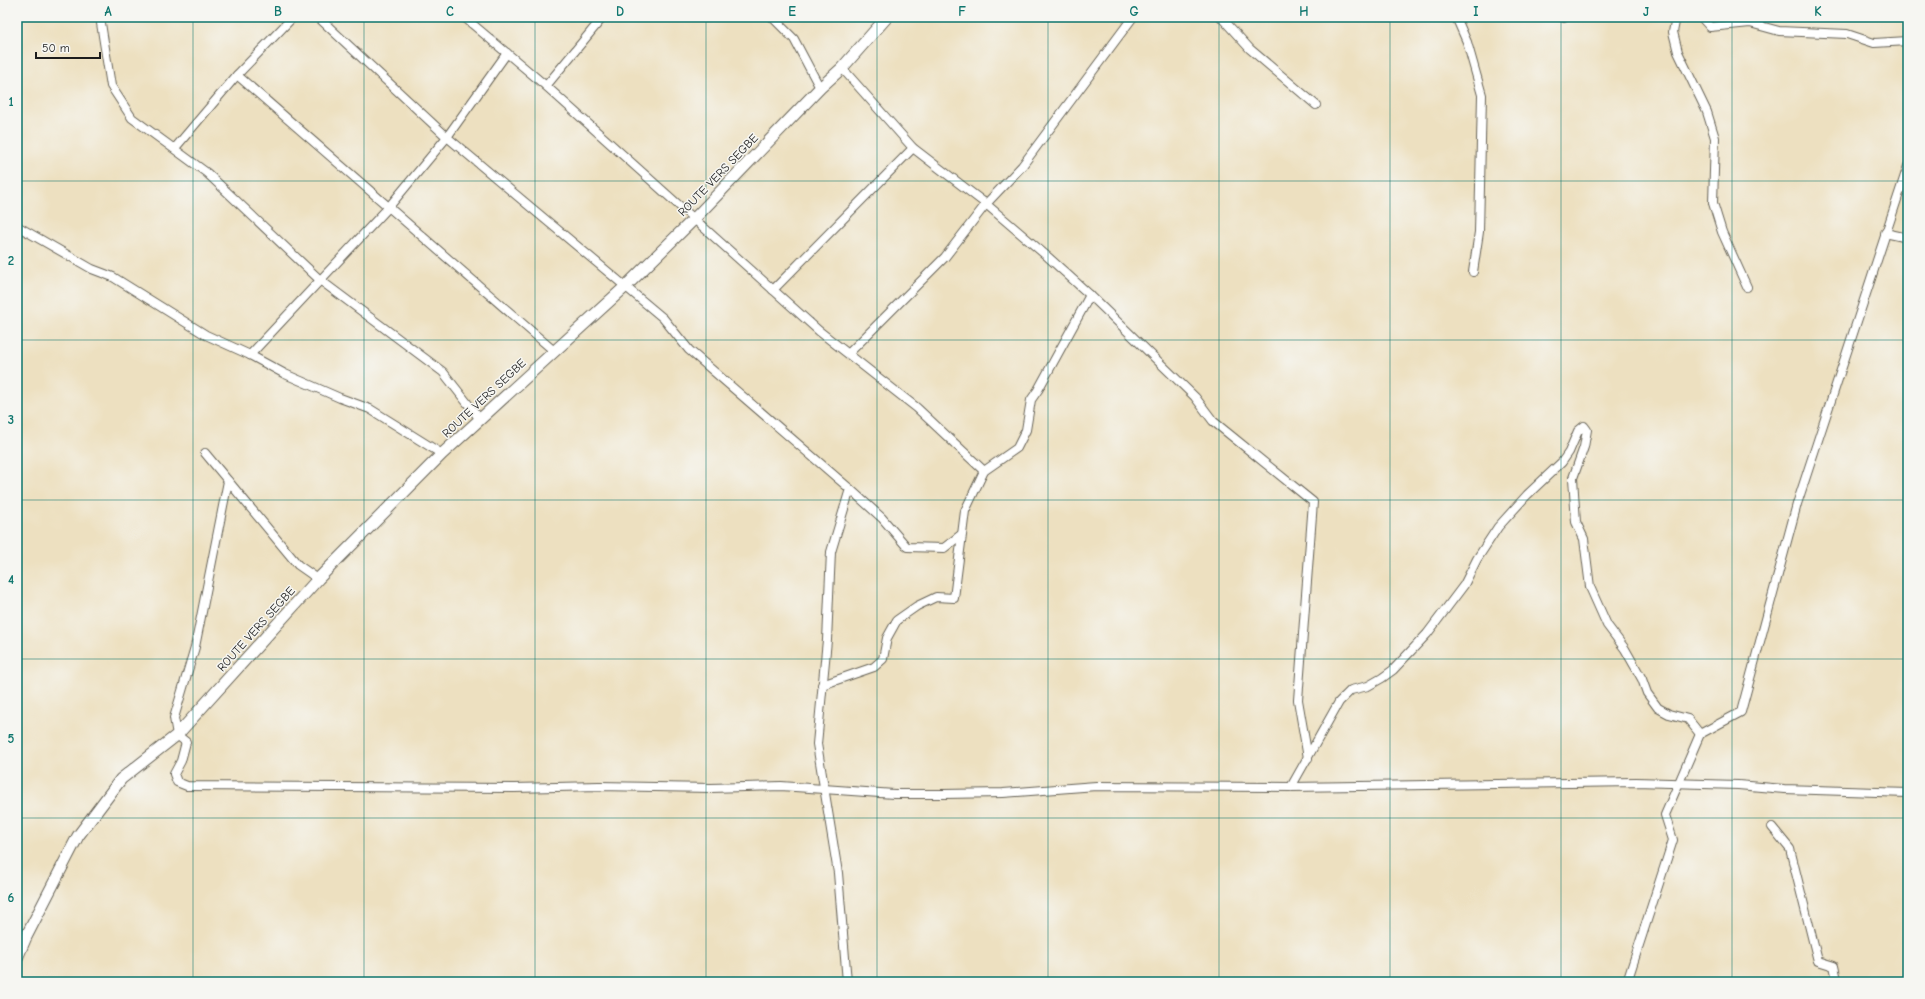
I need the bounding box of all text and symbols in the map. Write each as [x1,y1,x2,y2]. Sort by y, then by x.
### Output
text: A [104,4,112,19]
text: B [274,4,282,19]
text: C [446,4,454,19]
text: D [616,4,624,19]
text: E [788,4,796,19]
text: F [958,4,966,19]
text: G [1129,4,1139,19]
text: H [1299,4,1309,19]
text: I [1473,4,1479,19]
text: J [1643,4,1649,19]
text: K [1814,4,1822,19]
scale bar [36,34,100,60]
text: 50 m [42,41,70,55]
text: 1 [8,94,14,109]
street label: ROUTE VERS SEGBE [675,131,761,219]
text: 2 [8,253,14,268]
street label: ROUTE VERS SEGBE [439,356,529,440]
text: 3 [8,412,14,427]
text: 4 [8,572,14,587]
street label: ROUTE VERS SEGBE [214,584,298,674]
text: 5 [8,731,15,746]
text: 6 [8,890,15,905]

